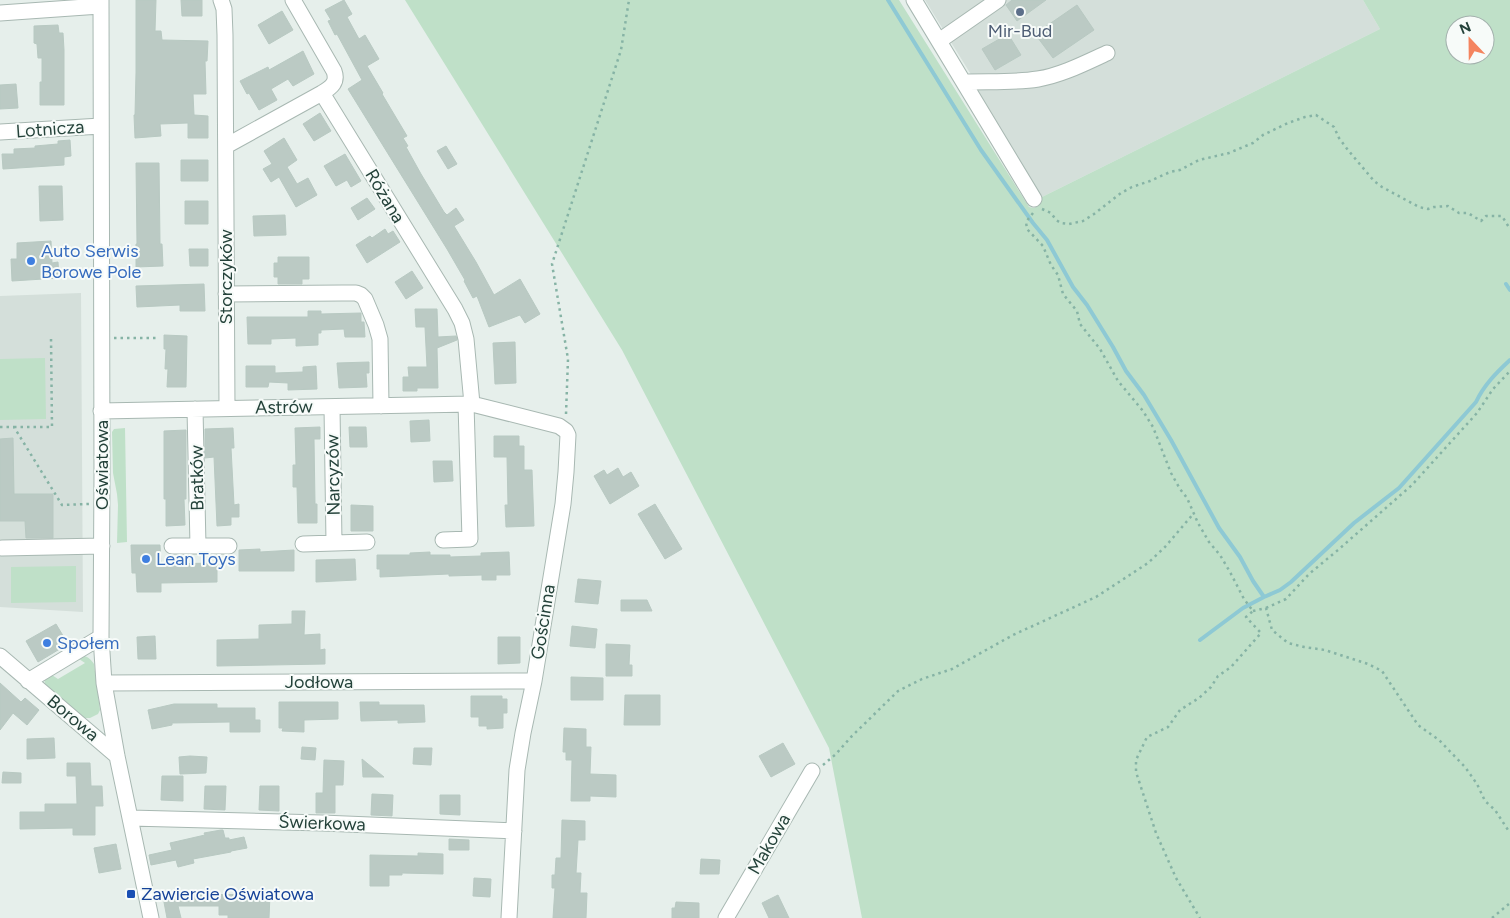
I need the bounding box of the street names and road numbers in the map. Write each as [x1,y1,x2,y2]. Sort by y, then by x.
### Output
street label: Lotnicza [15,116,85,142]
street label: Różana [360,165,410,227]
street label: Storczyków [215,229,237,325]
street label: Astrów [255,395,313,419]
street label: Oświatowa [91,420,113,510]
street label: Narcyzów [321,434,345,516]
street label: Bratków [185,445,209,511]
street label: Gościnna [526,583,560,661]
street label: Jodłowa [285,671,353,693]
street label: Borowa [43,690,103,746]
street label: Świerkowa [278,810,366,836]
street label: Makowa [743,810,795,878]

